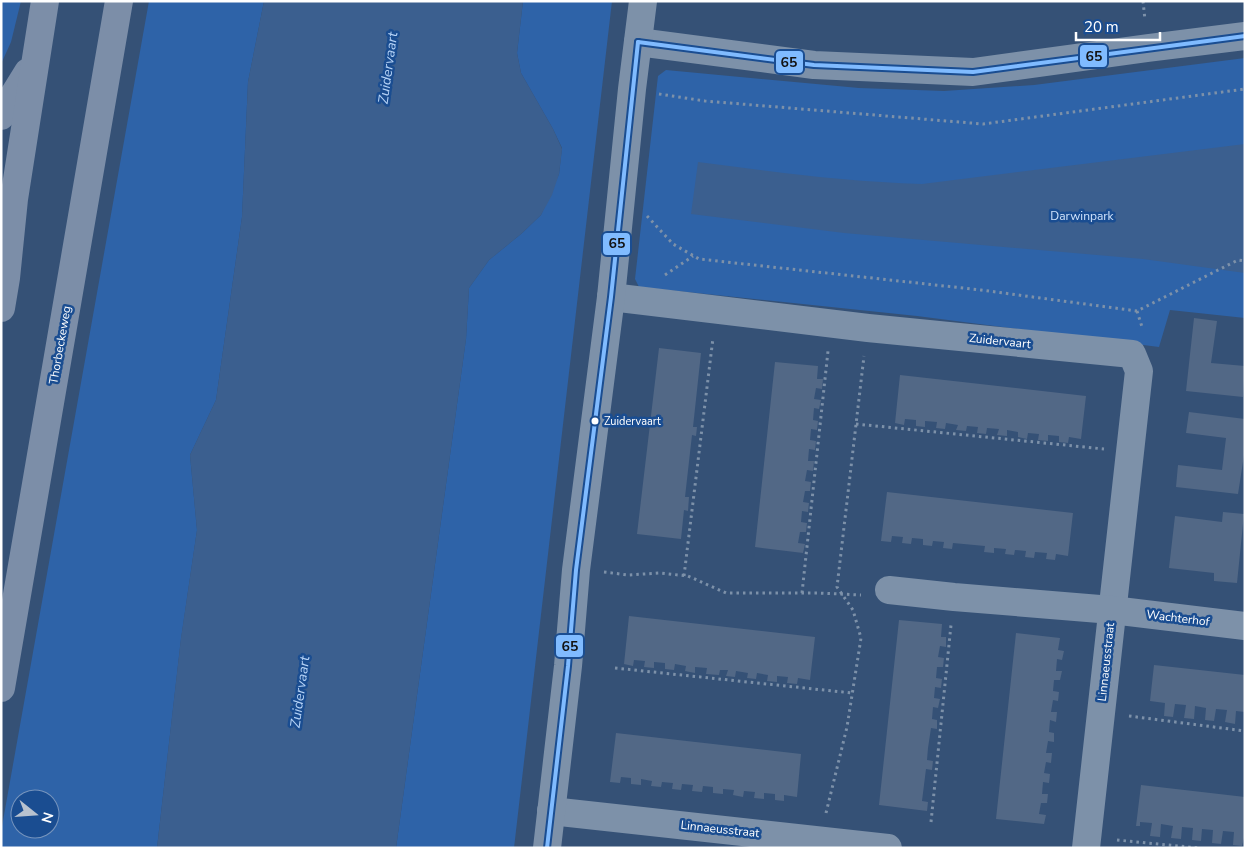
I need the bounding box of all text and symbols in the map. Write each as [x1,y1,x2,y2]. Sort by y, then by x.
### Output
scale bar [1076,10,1160,42]
text: 20 m [1084,17,1119,37]
water label: Zuidervaart [374,30,403,105]
line badge: 65 [1079,44,1108,68]
text: 65 [1086,47,1102,66]
line badge: 65 [775,50,804,74]
text: 65 [781,53,797,72]
park label: Darwinpark [1050,208,1115,224]
line badge: 65 [602,232,631,256]
text: 65 [609,234,625,253]
street label: Thorbeckeweg [45,304,75,386]
street label: Zuidervaart [968,330,1033,352]
place label: Zuidervaart [604,414,661,429]
marker: Zuidervaart [590,416,600,426]
street label: Wachterhof [1146,606,1211,630]
street label: Linnaeusstraat [1094,621,1118,702]
line badge: 65 [555,634,584,658]
text: 65 [562,637,578,656]
water label: Zuidervaart [286,654,315,729]
north arrow [10,789,60,839]
text: N [36,810,58,825]
street label: Linnaeusstraat [680,817,761,841]

